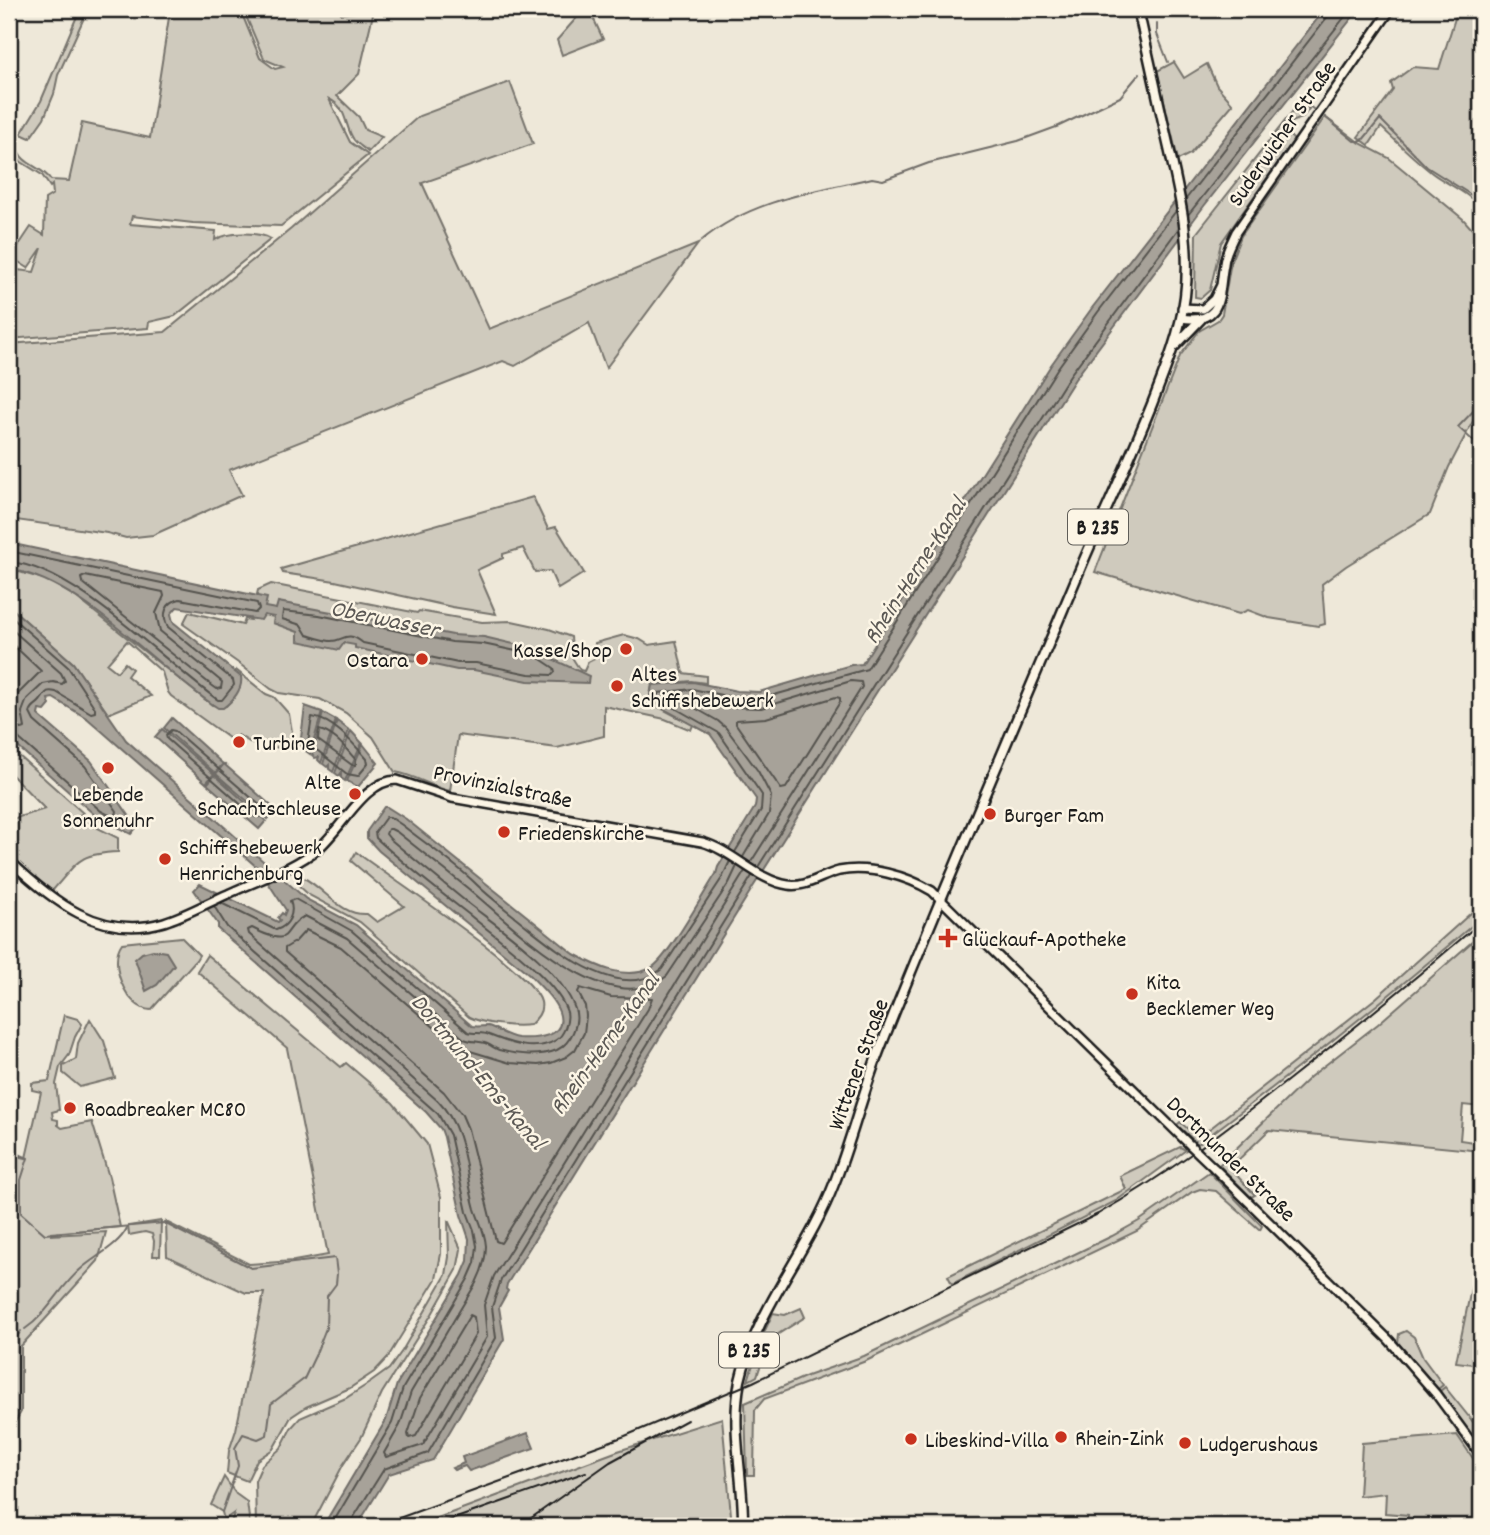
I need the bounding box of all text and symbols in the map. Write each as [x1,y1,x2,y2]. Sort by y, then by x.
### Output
street label: Suderwicher Straße [1221,55,1346,215]
water label: Rhein-Herne-Kanal [856,490,978,652]
road number: B 235 [1068,510,1128,544]
water label: Oberwasser [327,593,445,650]
place label: Kasse/Shop [513,636,612,669]
marker: Kasse/Shop [618,641,634,657]
place label: Ostara [347,646,409,679]
marker: Ostara [414,651,430,667]
place label: Altes Schiffshebewerk [631,660,774,719]
marker: Altes Schiffshebewerk [609,678,625,694]
place label: Turbine [253,729,316,762]
marker: Turbine [231,734,247,750]
street label: Provinzialstraße [430,758,575,819]
marker: Lebende Sonnenuhr [100,760,116,776]
place label: Alte Schachtschleuse [197,768,341,827]
place label: Lebende Sonnenuhr [62,780,154,839]
marker: Alte Schachtschleuse [347,786,363,802]
place label: Burger Fam [1004,801,1104,834]
marker: Burger Fam [982,806,998,822]
place label: Friedenskirche [518,819,644,852]
marker: Friedenskirche [496,824,512,840]
place label: Schiffshebewerk Henrichenburg [179,833,322,892]
marker: Schiffshebewerk Henrichenburg [157,851,173,867]
place label: Glückauf-Apotheke [962,925,1126,958]
marker: Glückauf-Apotheke [940,930,956,946]
water label: Rhein-Herne-Kanal [543,965,671,1123]
place label: Kita Becklemer Weg [1146,968,1274,1027]
marker: Kita Becklemer Weg [1124,986,1140,1002]
water label: Dortmund-Ems-Kanal [401,988,554,1160]
street label: Wittener Straße [821,995,899,1136]
street label: Dortmunder Straße [1157,1090,1302,1231]
place label: Roadbreaker MC80 [84,1095,246,1128]
marker: Roadbreaker MC80 [62,1100,78,1116]
road number: B 235 [719,1332,779,1368]
place label: Rhein-Zink [1075,1424,1164,1457]
place label: Libeskind-Villa [925,1426,1050,1459]
marker: Rhein-Zink [1053,1429,1069,1445]
place label: Ludgerushaus [1199,1430,1318,1463]
marker: Libeskind-Villa [903,1431,919,1447]
marker: Ludgerushaus [1177,1435,1193,1451]

